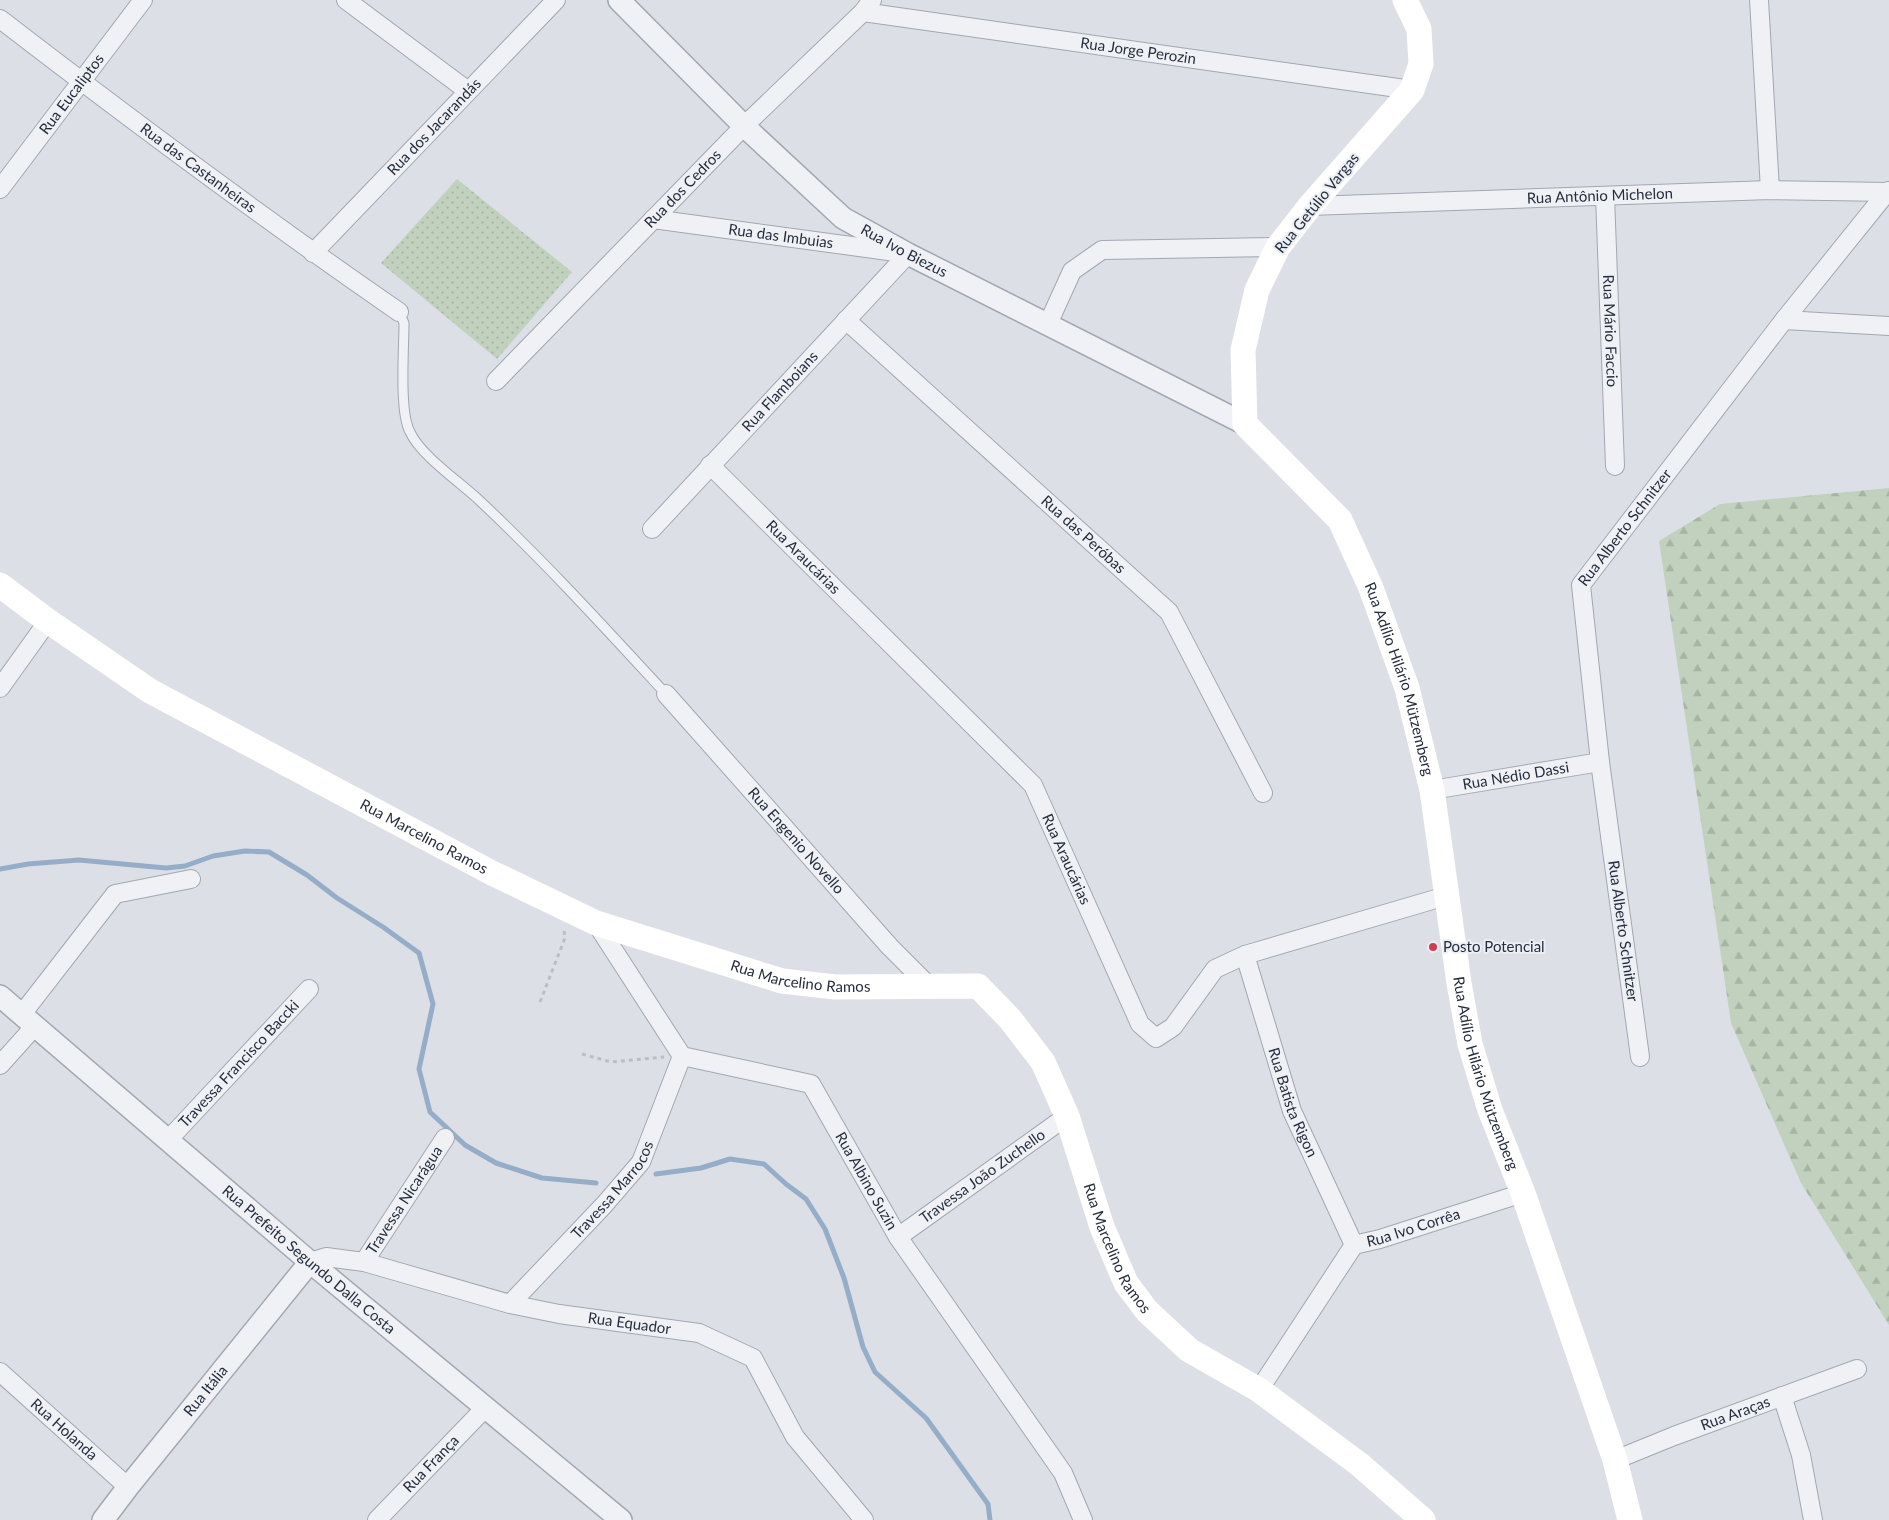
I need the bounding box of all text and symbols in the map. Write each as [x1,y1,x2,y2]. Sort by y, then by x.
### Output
street label: Rua Jorge Perozin [1079,33,1197,67]
street label: Rua Eucaliptos [35,50,107,137]
street label: Rua dos Jacarandás [383,74,484,178]
street label: Rua das Castanheiras [137,119,260,216]
street label: Rua dos Cedros [640,145,724,231]
street label: Rua Getúlio Vargas [1270,149,1362,256]
street label: Rua Antônio Michelon [1526,183,1673,206]
street label: Rua das Imbuias [727,219,835,251]
street label: Rua Ivo Biezus [858,220,951,280]
street label: Rua Mário Faccio [1600,274,1622,387]
street label: Rua Flamboians [738,347,821,435]
street label: Rua Alberto Schnitzer [1574,465,1675,589]
street label: Rua das Peróbas [1038,491,1130,577]
street label: Rua Araucárias [763,516,845,597]
street label: Rua Adílio Hilário Mützemberg [1362,579,1438,777]
street label: Rua Nédio Dassi [1461,757,1570,793]
street label: Rua Engenio Novello [745,783,849,897]
street label: Rua Marcelino Ramos [357,795,491,877]
street label: Rua Araucárias [1039,811,1095,907]
street label: Rua Alberto Schnitzer [1605,859,1643,1003]
place label: Posto Potencial [1443,937,1545,955]
marker: Posto Potencial [1427,941,1439,953]
street label: Rua Marcelino Ramos [729,956,870,995]
street label: Rua Adílio Hilário Mützemberg [1450,975,1523,1173]
street label: Travessa Francisco Baccki [174,996,302,1131]
street label: Rua Batista Rigon [1265,1045,1322,1160]
street label: Travessa João Zuchello [916,1125,1048,1227]
street label: Rua Albino Suzin [832,1128,902,1233]
street label: Travessa Marrocos [567,1138,656,1242]
street label: Travessa Nicarágua [362,1142,446,1257]
street label: Rua Prefeito Segundo Dalla Costa [219,1181,400,1337]
street label: Rua Marcelino Ramos [1081,1181,1155,1316]
street label: Rua Ivo Corrêa [1365,1204,1462,1250]
street label: Rua Equador [587,1308,673,1337]
street label: Rua Itália [179,1361,231,1419]
street label: Rua Araças [1698,1392,1772,1433]
street label: Rua Holanda [27,1394,102,1463]
street label: Rua França [399,1431,462,1495]

